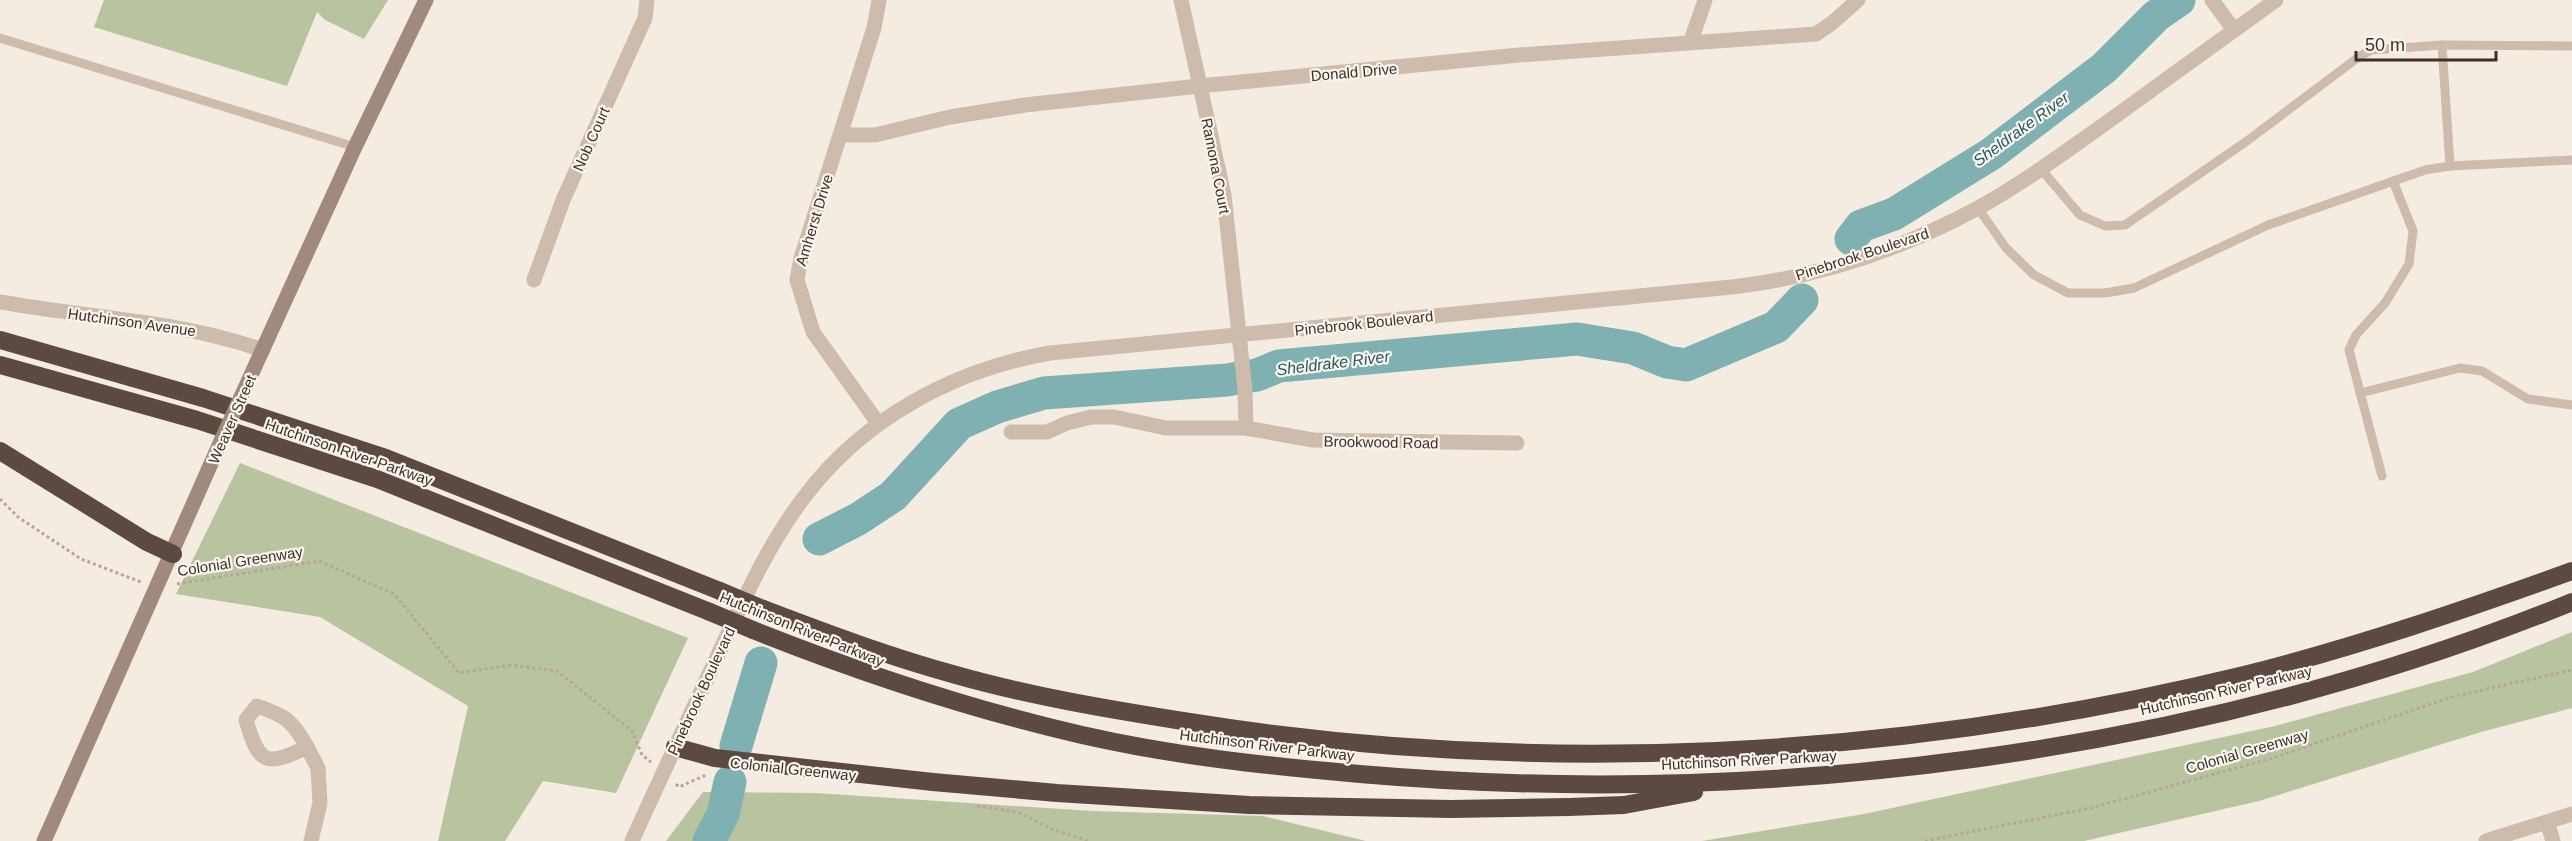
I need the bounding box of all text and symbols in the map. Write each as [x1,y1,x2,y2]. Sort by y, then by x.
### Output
scale bar [2356,24,2496,62]
text: 50 m [2365,35,2405,55]
street label: Donald Drive [1310,60,1398,84]
water label: Sheldrake River [1970,88,2073,169]
street label: Nob Court [569,104,613,174]
street label: Ramona Court [1198,117,1234,216]
street label: Amherst Drive [792,172,836,268]
street label: Pinebrook Boulevard [1793,224,1931,284]
street label: Hutchinson Avenue [67,305,197,339]
street label: Pinebrook Boulevard [1294,307,1434,339]
water label: Sheldrake River [1275,348,1391,378]
street label: Weaver Street [205,371,260,466]
street label: Hutchinson River Parkway [263,415,435,489]
street label: Brookwood Road [1323,432,1439,452]
street label: Colonial Greenway [176,543,304,579]
street label: Hutchinson River Parkway [717,588,887,670]
street label: Pinebrook Boulevard [664,624,738,758]
street label: Hutchinson River Parkway [2138,662,2314,718]
street label: Colonial Greenway [2184,725,2311,777]
street label: Hutchinson River Parkway [1179,726,1356,764]
street label: Hutchinson River Parkway [1661,747,1838,773]
street label: Colonial Greenway [729,754,857,784]

